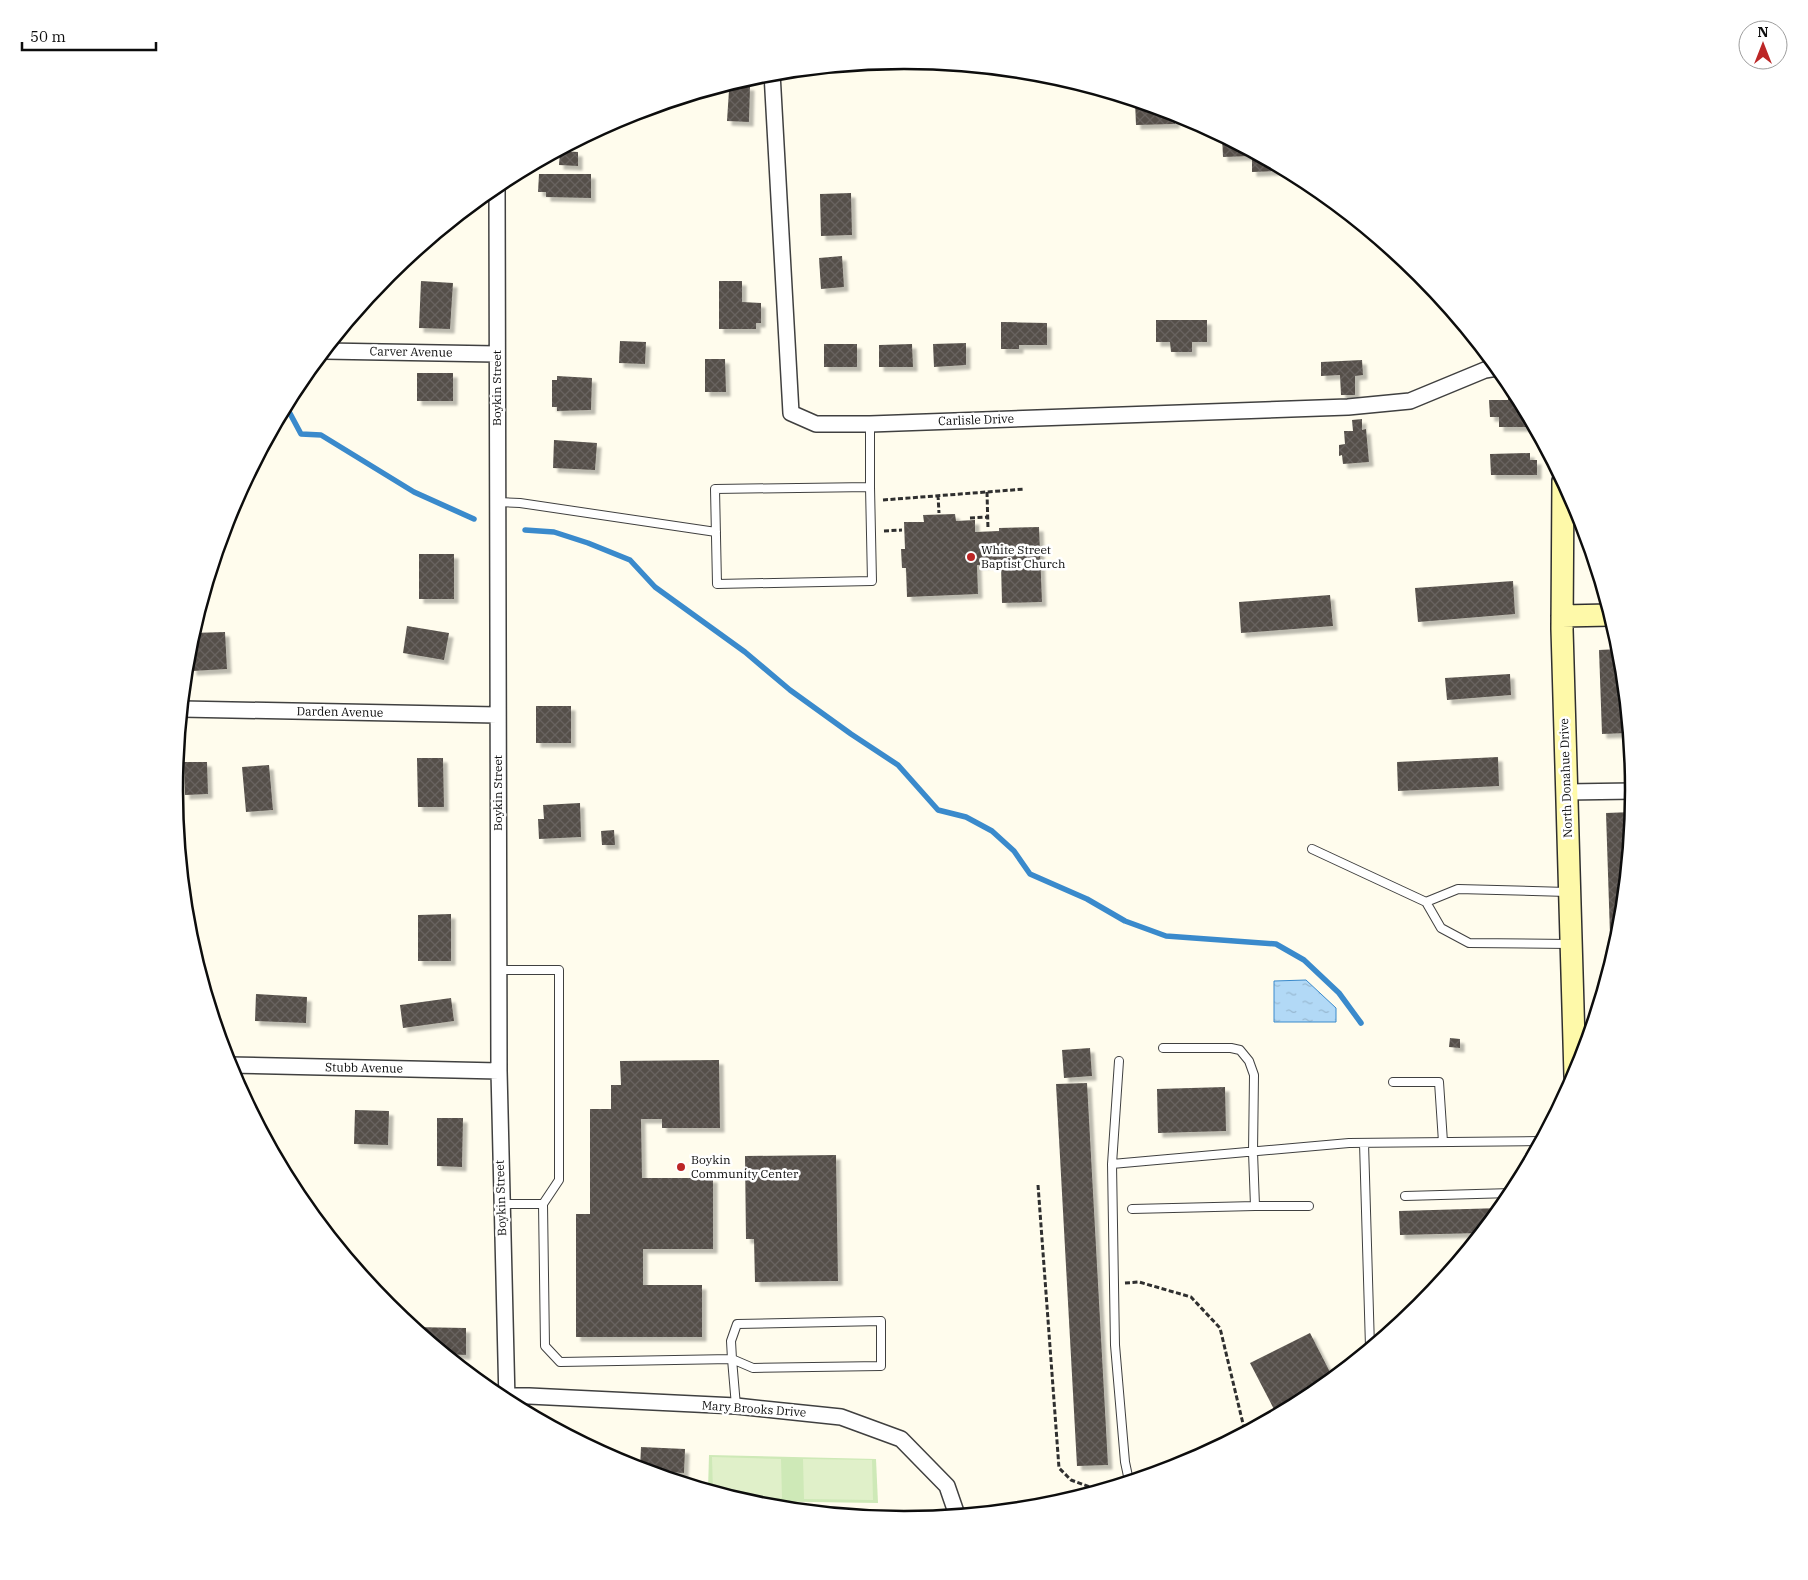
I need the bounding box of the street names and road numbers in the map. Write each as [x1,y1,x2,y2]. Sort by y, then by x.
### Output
street label: Carver Avenue [369,343,453,360]
street label: Boykin Street [489,350,504,426]
street label: Carlisle Drive [938,411,1014,428]
street label: Darden Avenue [297,703,383,720]
street label: North Donahue Drive [1556,718,1575,838]
street label: Boykin Street [490,755,505,831]
street label: Stubb Avenue [325,1059,403,1076]
street label: Boykin Street [492,1160,509,1236]
street label: Mary Brooks Drive [701,1397,807,1420]

